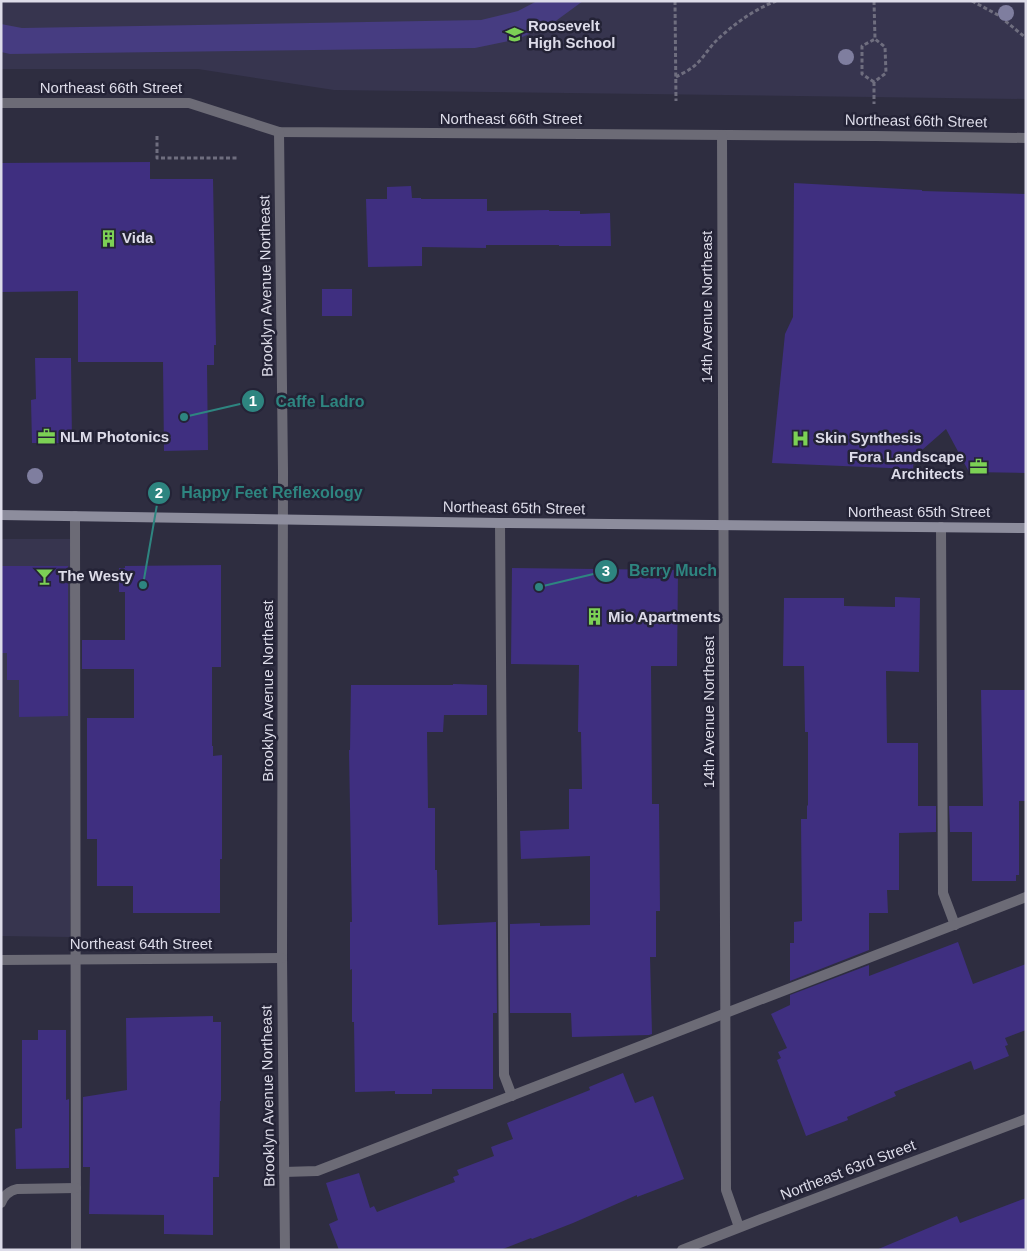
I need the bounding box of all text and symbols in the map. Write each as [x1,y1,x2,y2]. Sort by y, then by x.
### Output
place label: Roosevelt High School [528,17,616,51]
school or university icon: Roosevelt High School [504,25,524,45]
street label: Northeast 66th Street [40,79,183,96]
street label: Northeast 66th Street [440,110,583,127]
street label: Northeast 66th Street [845,111,988,130]
street label: Brooklyn Avenue Northeast [255,194,276,377]
building icon: Vida [98,228,118,248]
place label: Vida [122,229,154,246]
street label: 14th Avenue Northeast [698,230,715,383]
callout: Caffe Ladro [240,385,374,416]
text: 1 [249,392,257,409]
text: Caffe Ladro [276,393,365,410]
office icon: NLM Photonics [36,427,56,447]
place label: NLM Photonics [60,428,169,445]
hospital icon: Skin Synthesis [791,428,811,448]
place label: Skin Synthesis [815,429,922,446]
place label: Fora Landscape Architects [849,448,964,482]
office icon: Fora Landscape Architects [968,456,988,476]
callout: Happy Feet Reflexology [147,477,373,508]
text: 2 [155,484,163,501]
text: Happy Feet Reflexology [181,484,363,501]
street label: Northeast 65th Street [443,498,586,517]
street label: Northeast 65th Street [848,503,991,520]
callout: Berry Much [594,555,727,586]
text: 3 [602,562,610,579]
text: Berry Much [629,562,717,579]
bar icon: The Westy [34,566,54,586]
place label: The Westy [58,567,133,584]
street label: Brooklyn Avenue Northeast [259,599,276,782]
building icon: Mio Apartments [584,607,604,627]
place label: Mio Apartments [608,608,721,625]
street label: 14th Avenue Northeast [700,635,717,788]
street label: Northeast 64th Street [70,935,213,952]
street label: Brooklyn Avenue Northeast [257,1004,278,1187]
street label: Northeast 63rd Street [778,1136,919,1203]

